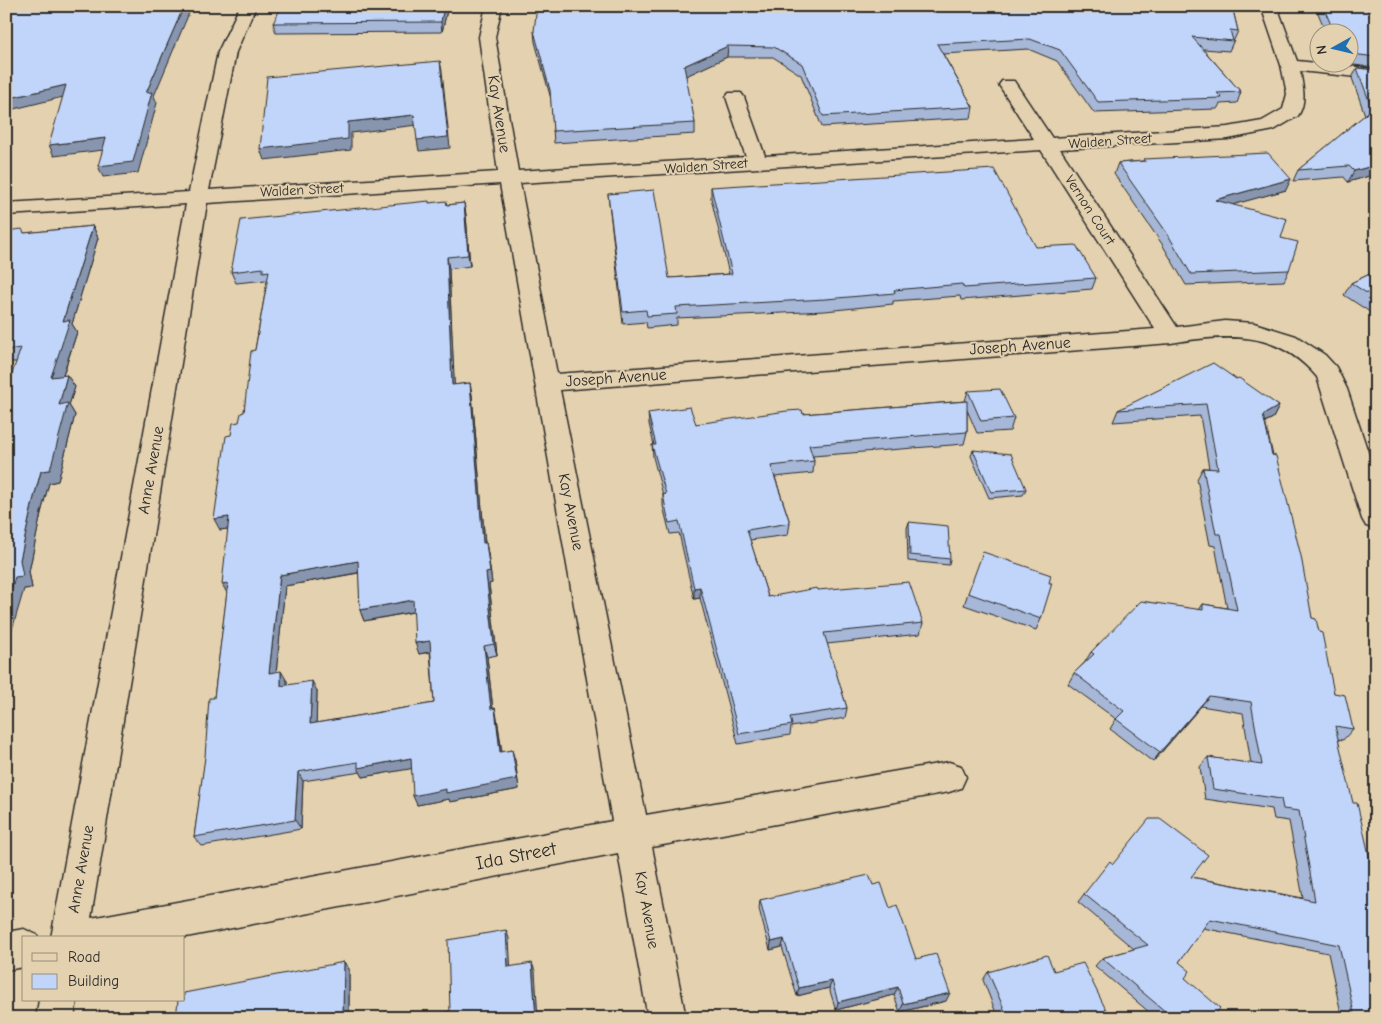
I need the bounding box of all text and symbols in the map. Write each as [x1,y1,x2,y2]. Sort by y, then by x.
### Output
north arrow [1310,22,1360,72]
text: N [1313,44,1331,55]
street label: Kay Avenue [484,74,514,154]
street label: Walden Street [1068,130,1153,152]
street label: Walden Street [664,155,749,177]
street label: Vernon Court [1061,172,1119,249]
street label: Walden Street [260,179,345,201]
street label: Joseph Avenue [969,333,1071,359]
street label: Joseph Avenue [565,365,667,391]
street label: Anne Avenue [134,425,168,515]
street label: Kay Avenue [555,472,587,552]
street label: Anne Avenue [64,824,98,914]
street label: Ida Street [474,837,559,875]
street label: Kay Avenue [631,870,663,950]
legend [22,936,185,1002]
text: Road [68,948,100,966]
text: Building [68,972,119,990]

